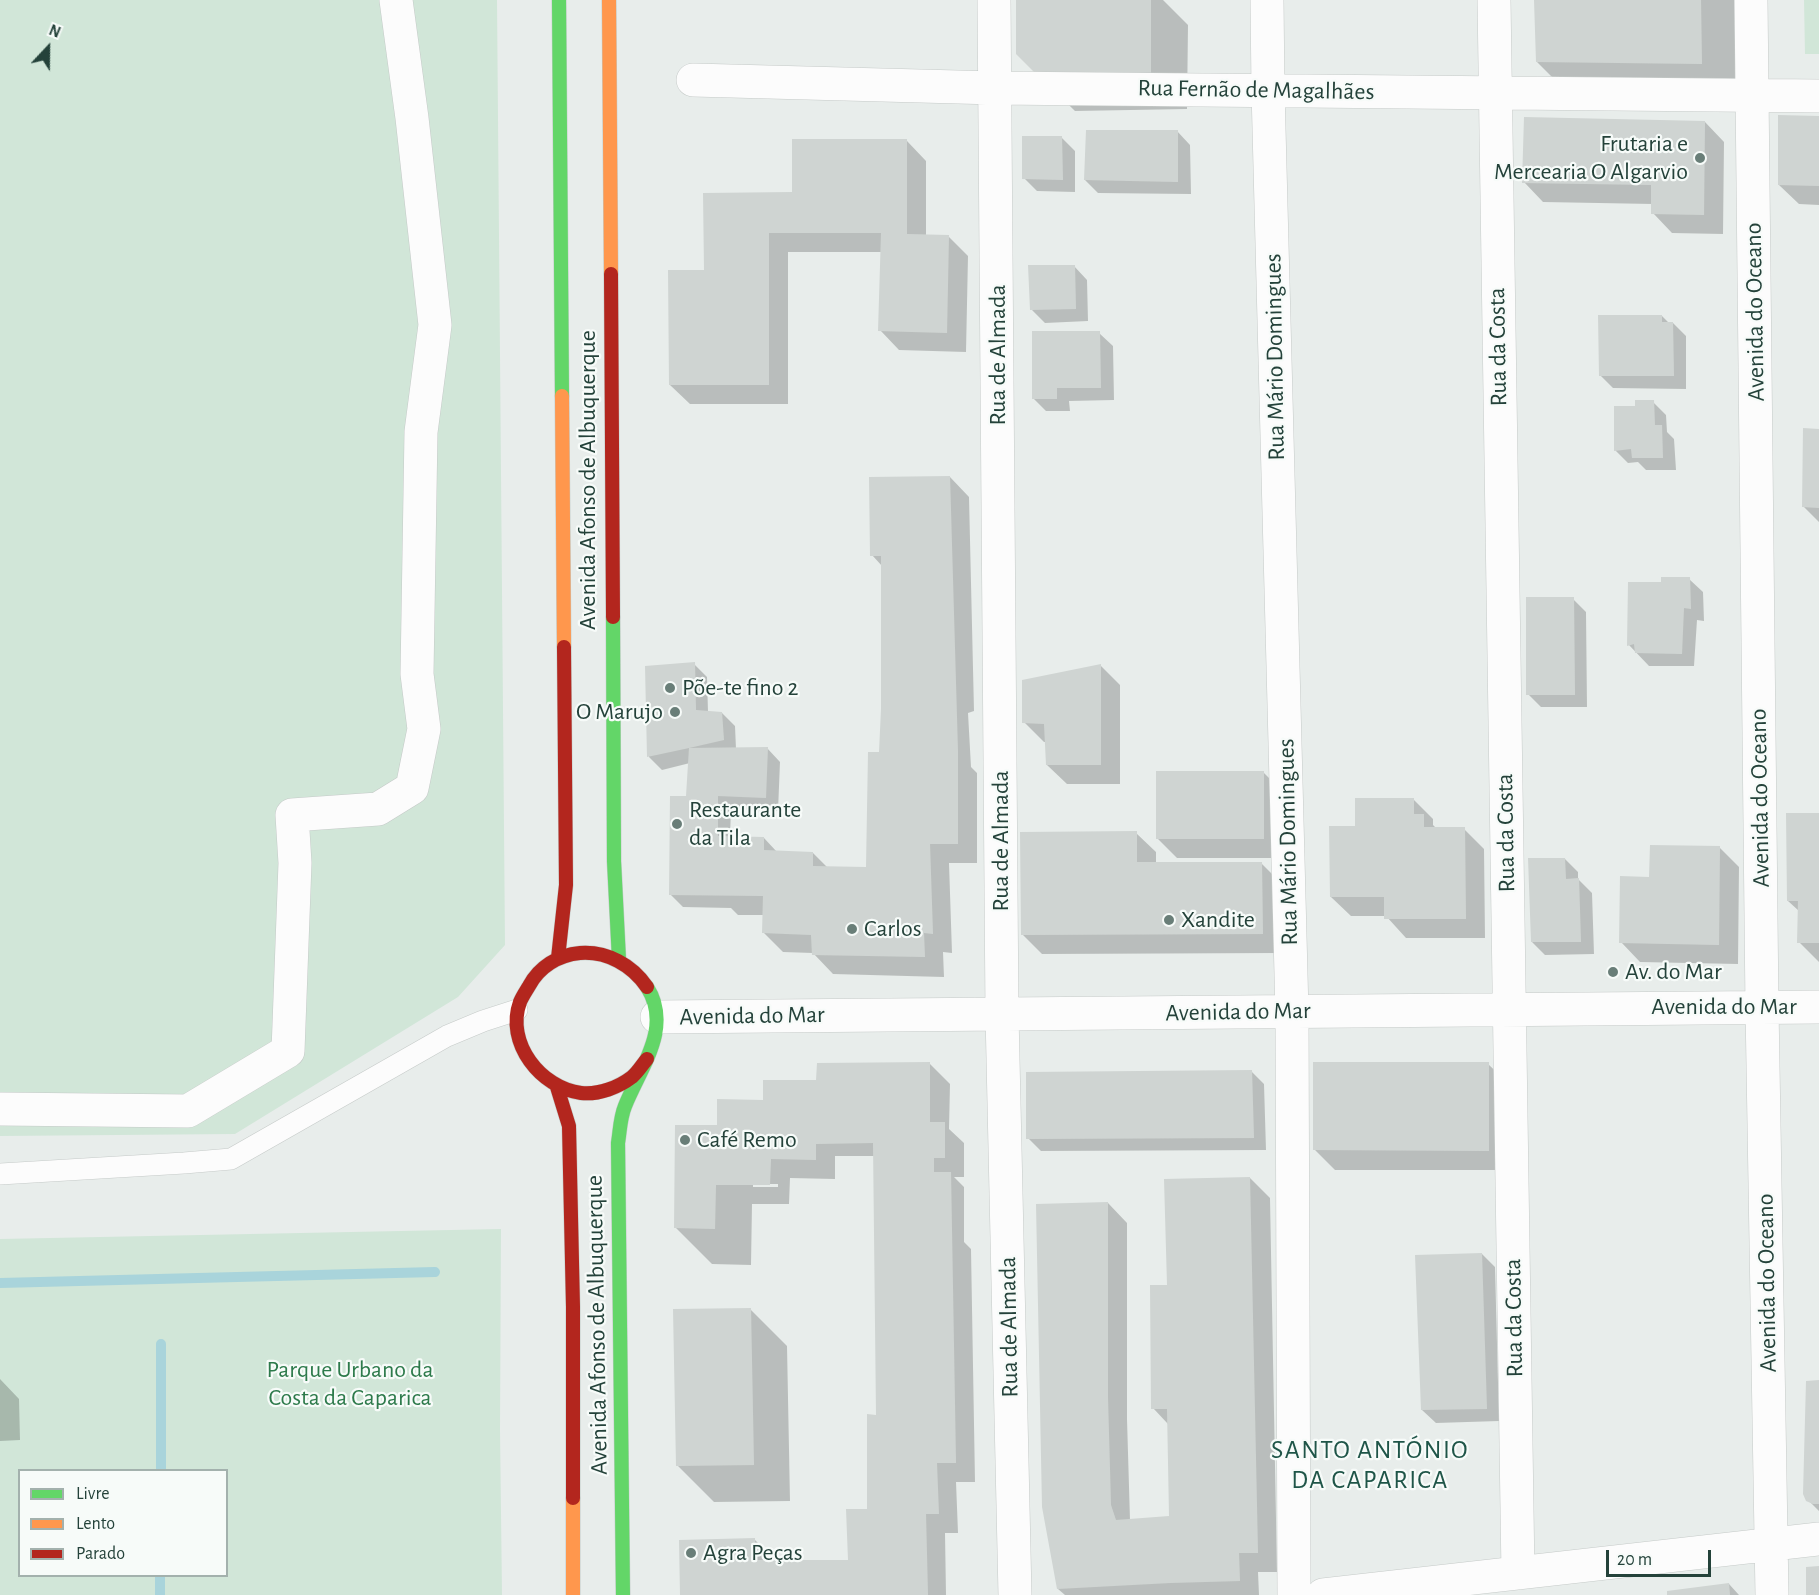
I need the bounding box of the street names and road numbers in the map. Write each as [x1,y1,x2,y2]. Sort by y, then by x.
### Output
street label: Rua Fernão de Magalhães [1137,74,1375,106]
street label: Avenida do Oceano [1739,222,1771,402]
street label: Rua Mário Domingues [1259,253,1291,461]
street label: Rua de Almada [984,284,1012,426]
street label: Rua da Costa [1483,287,1513,407]
street label: Avenida Afonso de Albuquerque [574,330,602,630]
street label: Avenida do Oceano [1744,708,1776,888]
street label: Rua Mário Domingues [1272,738,1304,946]
street label: Rua de Almada [987,770,1015,912]
street label: Rua da Costa [1491,773,1521,893]
street label: Avenida do Mar [1651,993,1797,1021]
street label: Avenida do Mar [1165,996,1311,1028]
street label: Avenida do Mar [679,1000,825,1032]
street label: Avenida Afonso de Albuquerque [580,1175,614,1475]
street label: Avenida do Oceano [1751,1193,1783,1373]
street label: Rua de Almada [993,1256,1025,1398]
street label: Rua da Costa [1499,1258,1529,1378]

